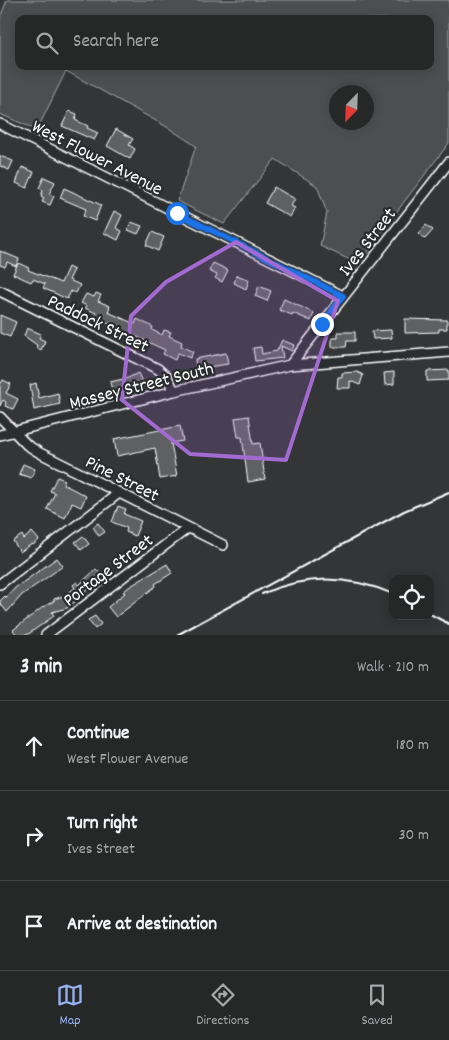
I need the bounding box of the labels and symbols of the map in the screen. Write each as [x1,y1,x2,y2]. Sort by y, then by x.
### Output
north arrow [329,85,374,130]
street label: West Flower Avenue [26,114,167,204]
route start [166,202,189,225]
street label: Ives Street [333,203,404,283]
street label: Paddock Street [42,289,153,361]
route end [311,313,334,336]
street label: Massey Street South [67,356,217,418]
street label: Pine Street [80,450,163,510]
street label: Portage Street [58,529,160,615]

